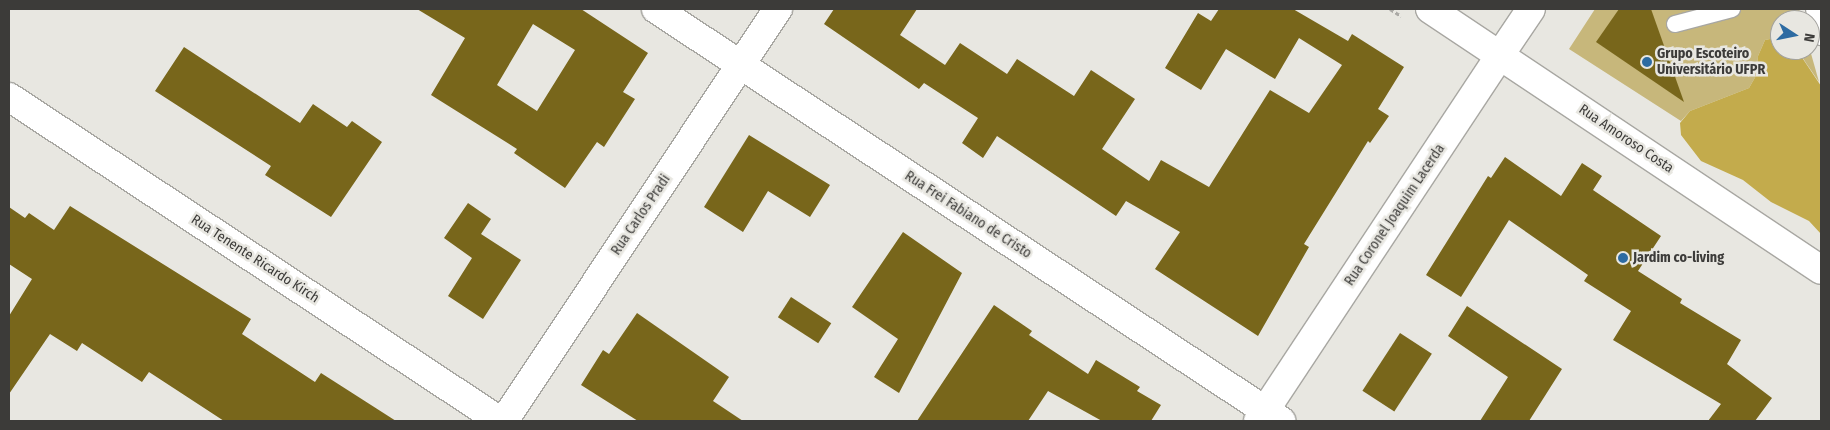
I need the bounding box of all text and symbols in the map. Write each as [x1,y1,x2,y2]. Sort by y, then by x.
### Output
north arrow [1770,10,1820,60]
text: N [1800,32,1818,43]
place label: Grupo Escoteiro Universitário UFPR [1657,46,1765,78]
marker: Grupo Escoteiro Universitário UFPR [1641,56,1653,68]
street label: Rua Amoroso Costa [1575,101,1677,177]
street label: Rua Coronel Joaquim Lacerda [1341,141,1449,289]
street label: Rua Frei Fabiano de Cristo [901,168,1035,262]
street label: Rua Carlos Pradi [608,172,674,258]
street label: Rua Tenente Ricardo Kirch [188,211,322,307]
place label: Jardim co-living [1633,250,1724,266]
marker: Jardim co-living [1617,252,1629,264]

